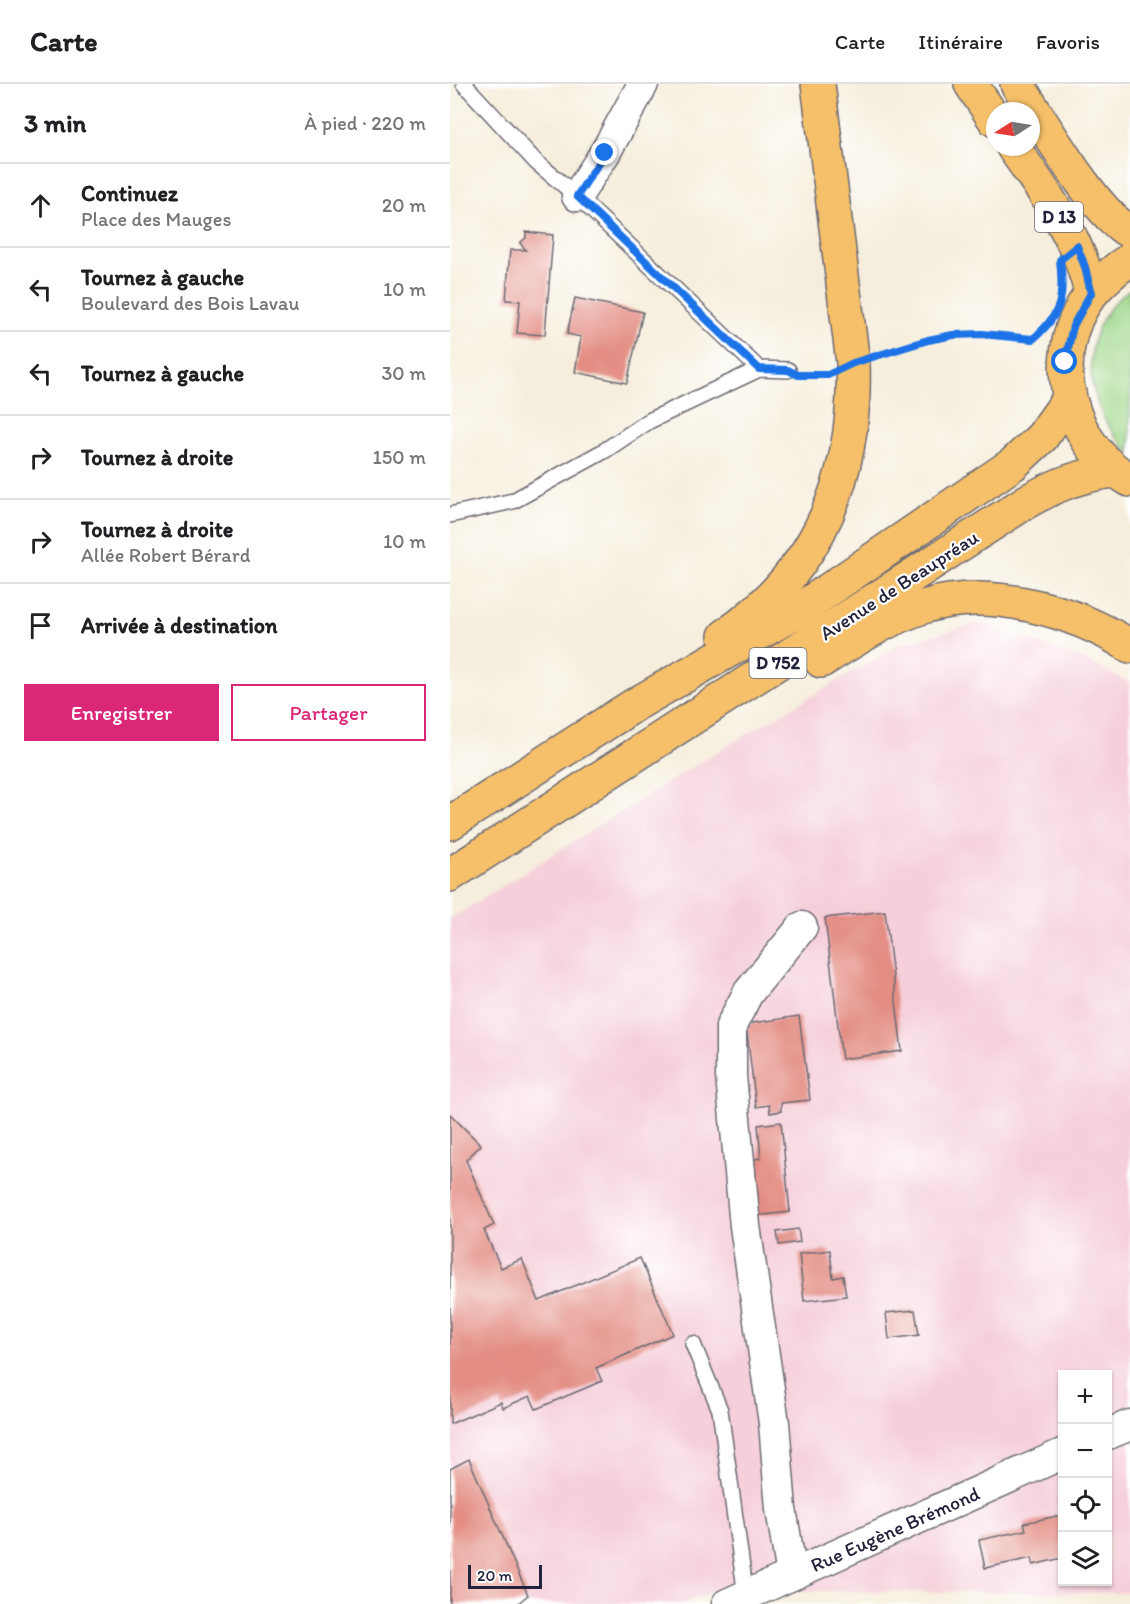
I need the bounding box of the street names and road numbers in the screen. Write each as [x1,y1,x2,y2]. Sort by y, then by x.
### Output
road number: D 13 [1035,202,1083,232]
street label: Avenue de Beaupréau [815,525,983,645]
road number: D 752 [750,648,806,678]
street label: Rue Eugène Brémond [807,1481,983,1577]

